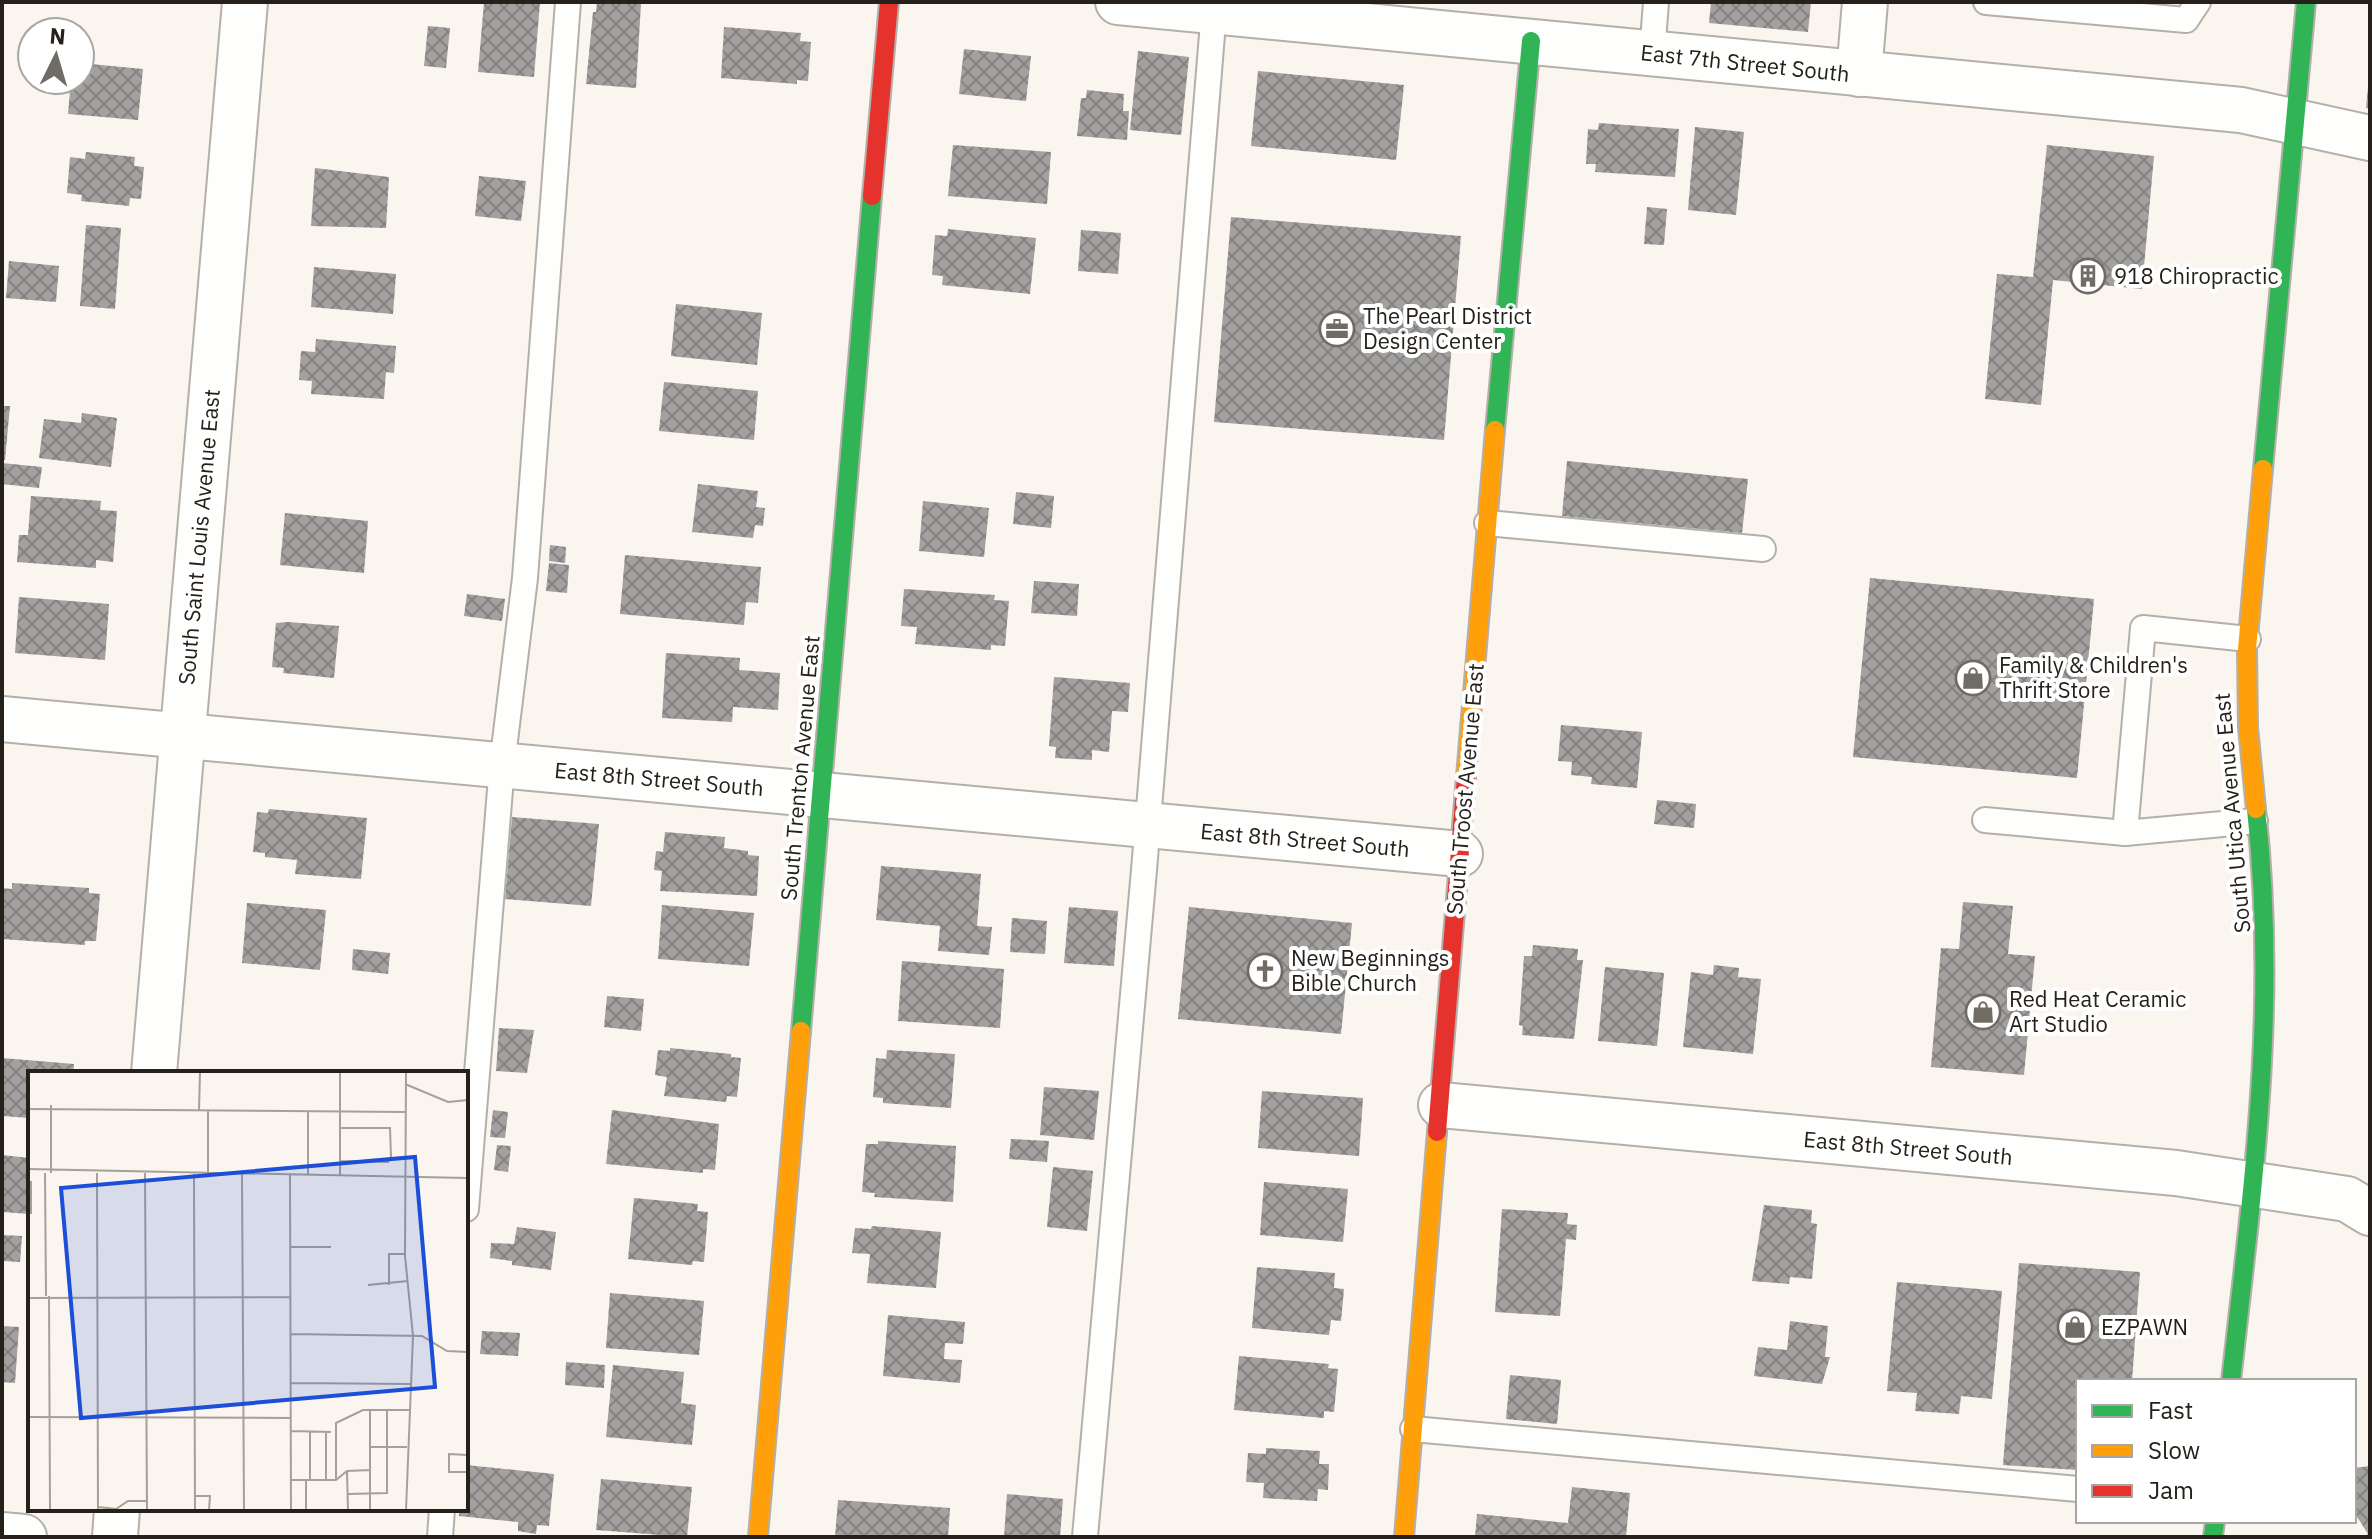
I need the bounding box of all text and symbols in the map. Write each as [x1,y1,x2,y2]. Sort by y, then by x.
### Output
north arrow [16,16,96,96]
text: N [49,20,67,51]
street label: East 7th Street South [1639,37,1851,88]
building icon: 918 Chiropractic [2069,257,2107,295]
place label: 918 Chiropractic [2114,261,2279,290]
place label: The Pearl District Design Center [1363,301,1532,355]
office icon: The Pearl District Design Center [1318,310,1356,348]
street label: South Saint Louis Avenue East [171,388,226,686]
street label: South Trenton Avenue East [773,634,826,902]
place label: Family & Children's Thrift Store [1999,650,2188,704]
shop icon: Family & Children's Thrift Store [1954,659,1992,697]
street label: South Troost Avenue East [1439,662,1490,916]
street label: South Utica Avenue East [2207,692,2256,934]
street label: East 8th Street South [553,755,765,802]
street label: East 8th Street South [1199,816,1411,863]
place label: New Beginnings Bible Church [1291,943,1450,997]
church icon: New Beginnings Bible Church [1246,952,1284,990]
place label: Red Heat Ceramic Art Studio [2009,984,2186,1038]
shop icon: Red Heat Ceramic Art Studio [1964,993,2002,1031]
inset map [28,1071,468,1511]
street label: East 8th Street South [1802,1124,2014,1171]
shop icon: EZPAWN [2056,1308,2094,1346]
place label: EZPAWN [2101,1312,2188,1341]
legend [2076,1379,2356,1523]
text: Fast [2148,1394,2193,1426]
text: Slow [2148,1434,2200,1466]
text: Jam [2148,1474,2194,1506]

